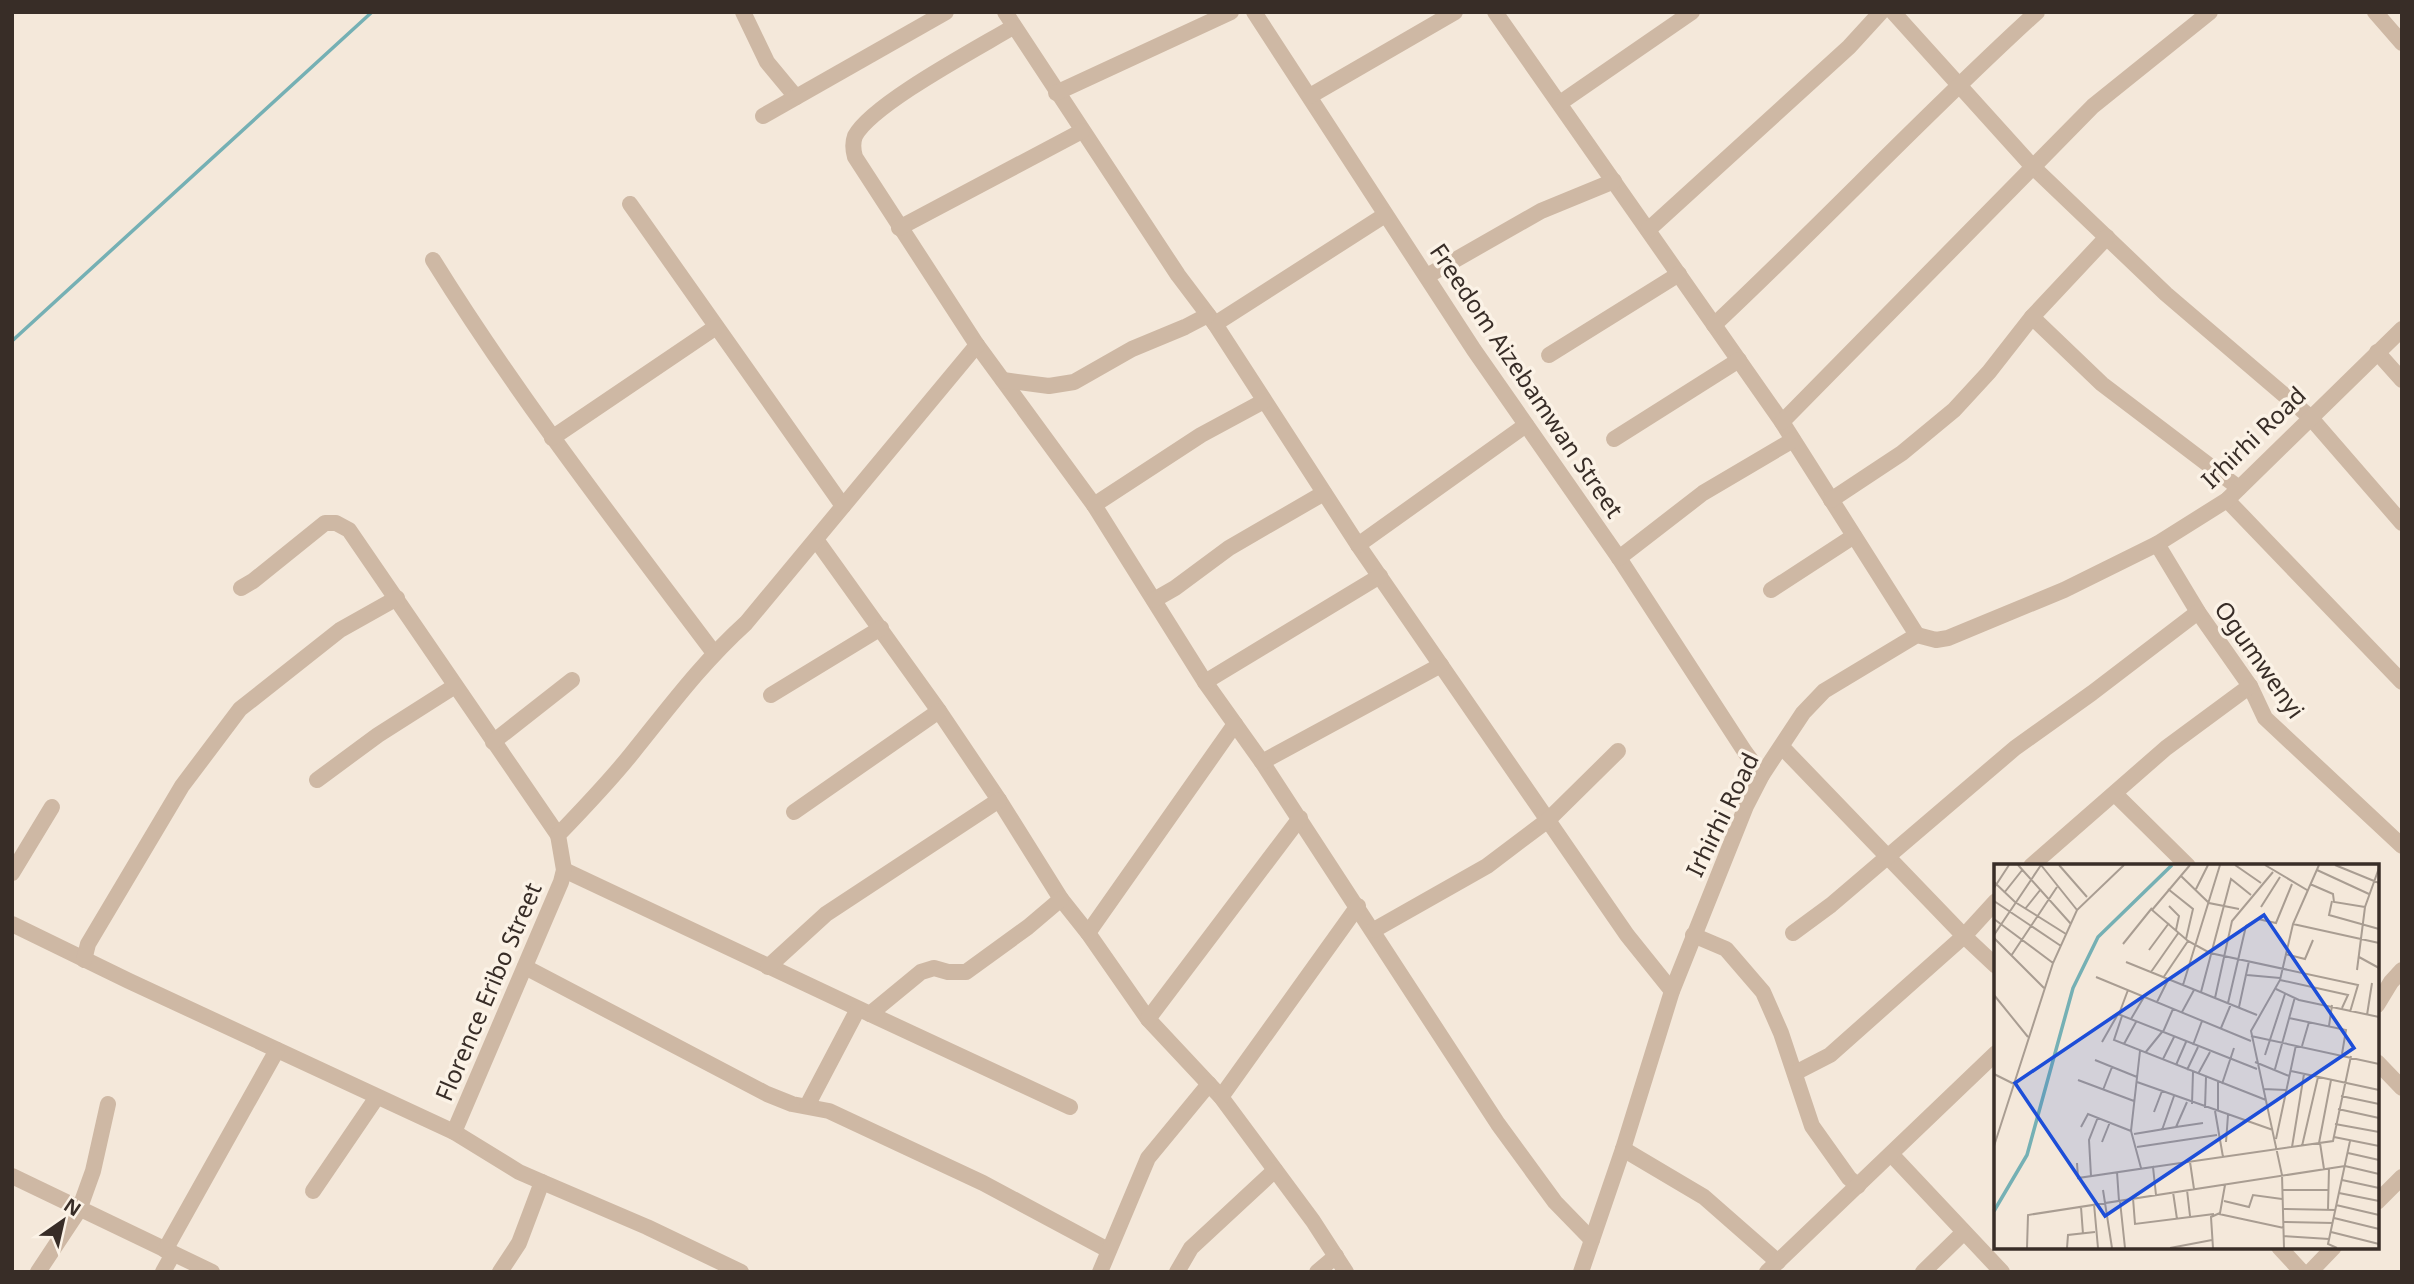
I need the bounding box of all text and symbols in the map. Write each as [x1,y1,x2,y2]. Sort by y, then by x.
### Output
street label: Freedom Aizebamwan Street [1423,236,1632,524]
street label: Irhirhi Road [2193,379,2313,495]
street label: Ogumwenyi [2208,594,2313,724]
street label: Irhirhi Road [1677,747,1766,882]
inset map [1994,864,2379,1249]
street label: Florence Eribo Street [427,877,549,1106]
north arrow [28,1186,98,1256]
text: N [59,1192,86,1222]

